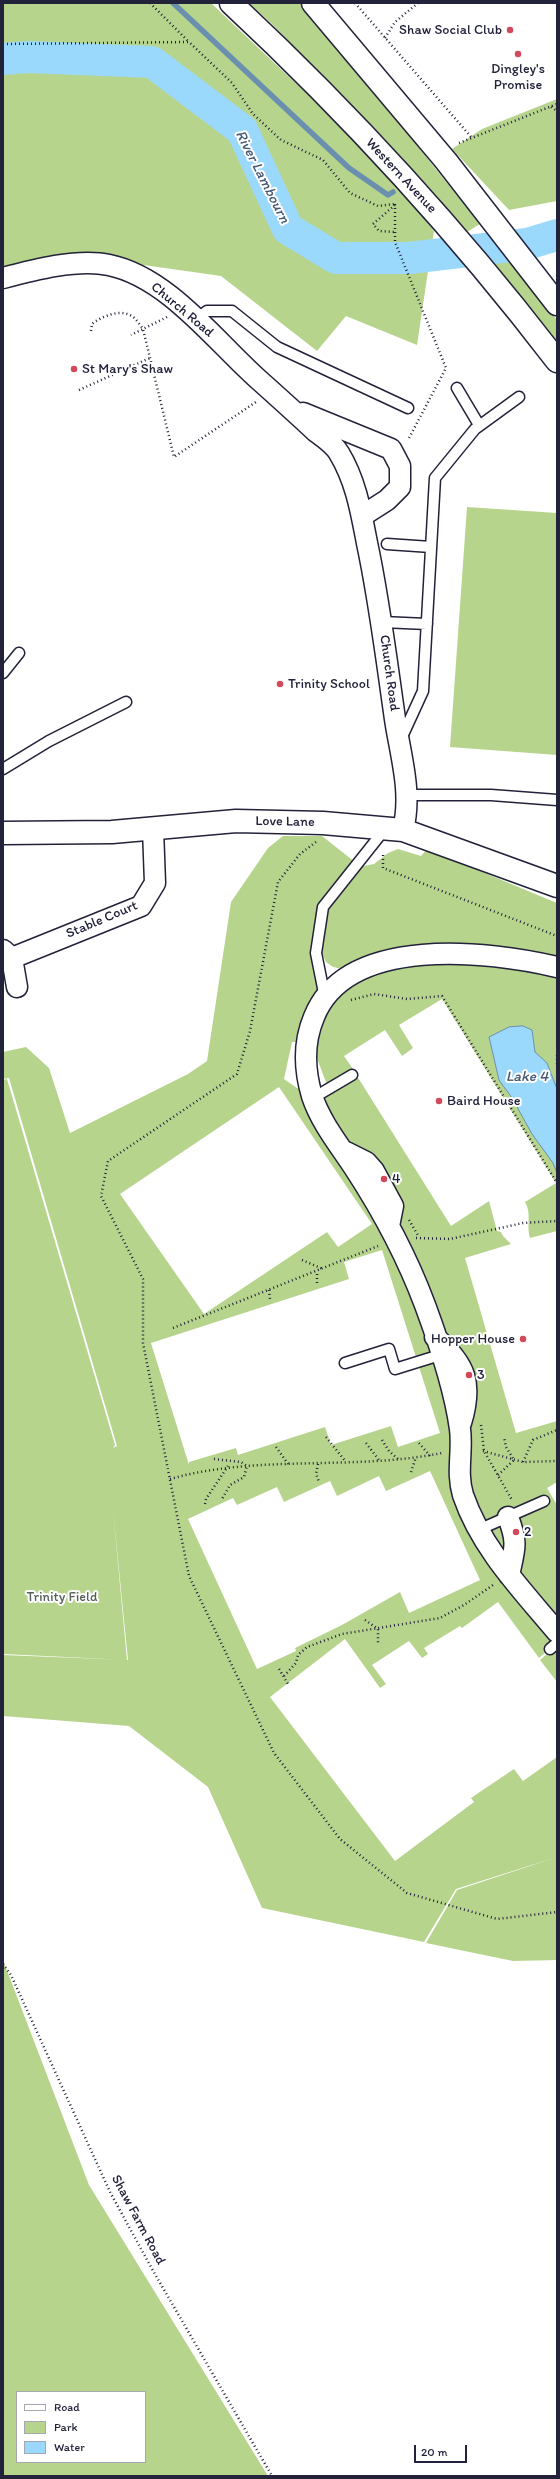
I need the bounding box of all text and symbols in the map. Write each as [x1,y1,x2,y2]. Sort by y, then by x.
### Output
place label: Shaw Social Club [399,22,502,38]
marker: Shaw Social Club [505,25,515,35]
marker: Dingley's Promise [513,49,523,59]
place label: Dingley's Promise [491,61,545,94]
water label: River Lambourn [231,127,293,227]
street label: Western Avenue [362,135,440,217]
street label: Church Road [147,279,217,341]
place label: St Mary's Shaw [82,361,173,377]
marker: St Mary's Shaw [69,364,79,374]
street label: Church Road [375,634,403,712]
place label: Trinity School [288,676,370,692]
marker: Trinity School [275,679,285,689]
street label: Love Lane [255,813,315,831]
street label: Stable Court [64,897,140,943]
water label: Lake 4 [506,1068,548,1086]
place label: Baird House [447,1093,521,1109]
marker: Baird House [434,1096,444,1106]
place label: 4 [392,1171,400,1187]
marker: 4 [379,1174,389,1184]
place label: Hopper House [431,1331,515,1347]
marker: Hopper House [518,1334,528,1344]
place label: 3 [477,1367,485,1383]
marker: 3 [464,1370,474,1380]
place label: 2 [524,1524,531,1540]
marker: 2 [511,1527,521,1537]
park label: Trinity Field [27,1589,97,1605]
street label: Shaw Farm Road [107,2172,169,2268]
legend [16,2391,146,2463]
text: Road [54,2400,80,2414]
text: Park [54,2420,78,2434]
scale bar [416,2437,469,2463]
text: Water [54,2440,85,2454]
text: 20 m [421,2445,448,2459]

